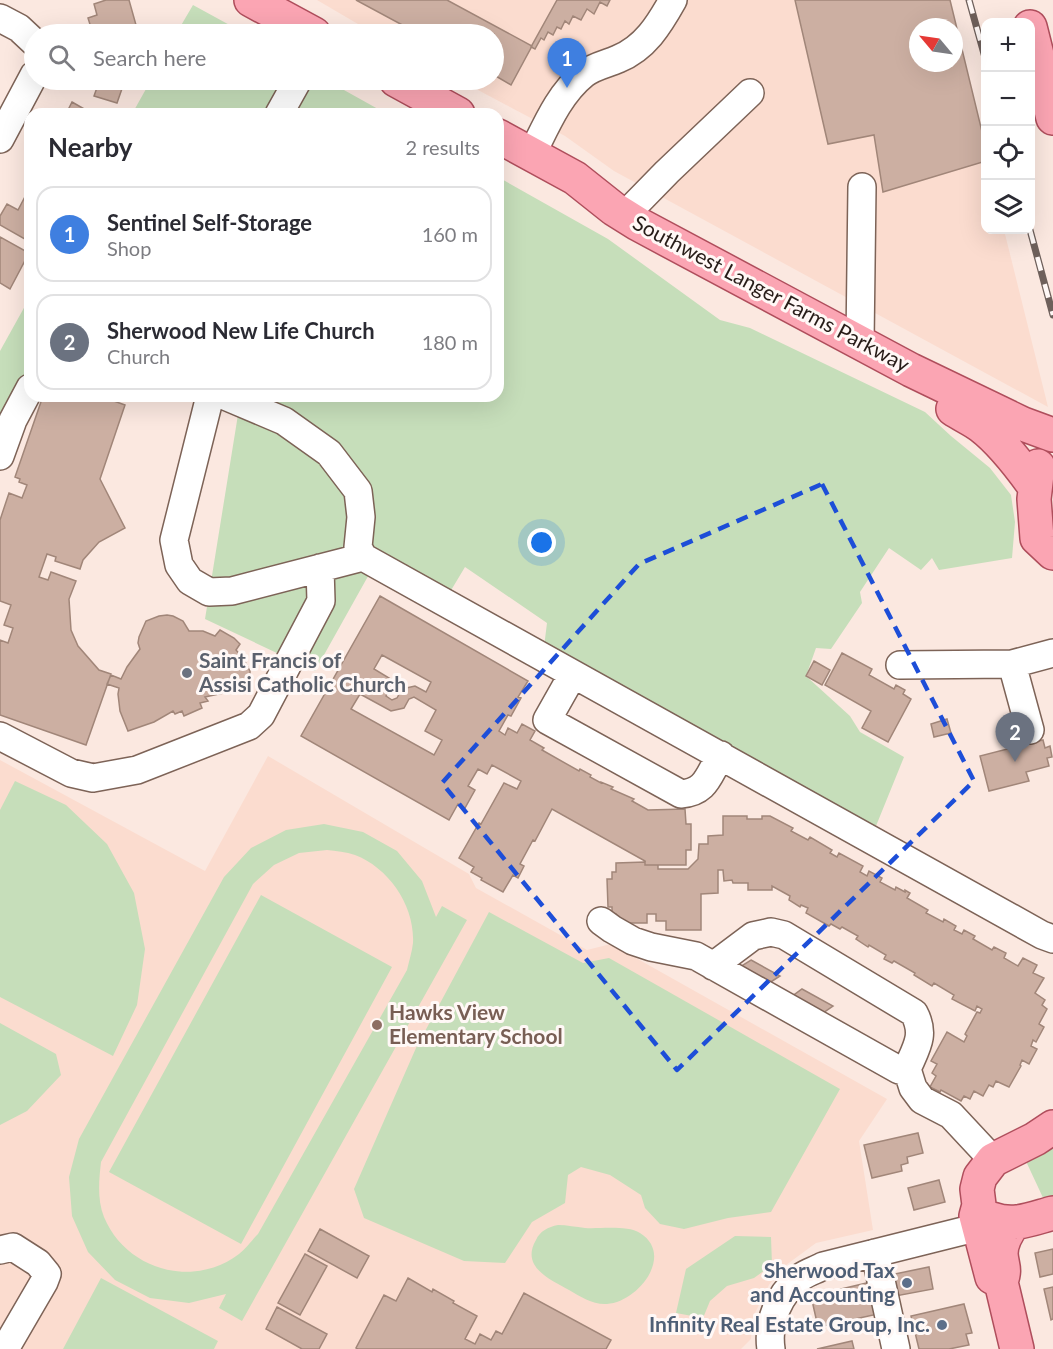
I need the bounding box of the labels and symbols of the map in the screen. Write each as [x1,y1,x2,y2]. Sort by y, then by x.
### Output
north arrow [909,18,963,72]
pin: 1 [548,38,586,88]
street label: Southwest Langer Farms Parkway [629,209,914,376]
your location [527,528,556,557]
place label: Saint Francis of Assisi Catholic Church [198,647,406,696]
marker: Saint Francis of Assisi Catholic Church [180,666,194,680]
pin: 2 [996,712,1034,762]
place label: Hawks View Elementary School [389,999,563,1048]
marker: Hawks View Elementary School [370,1018,384,1032]
place label: Sherwood Tax and Accounting [750,1257,895,1306]
marker: Sherwood Tax and Accounting [900,1276,914,1290]
place label: Infinity Real Estate Group, Inc. [649,1311,930,1336]
marker: Infinity Real Estate Group, Inc. [935,1318,949,1332]

